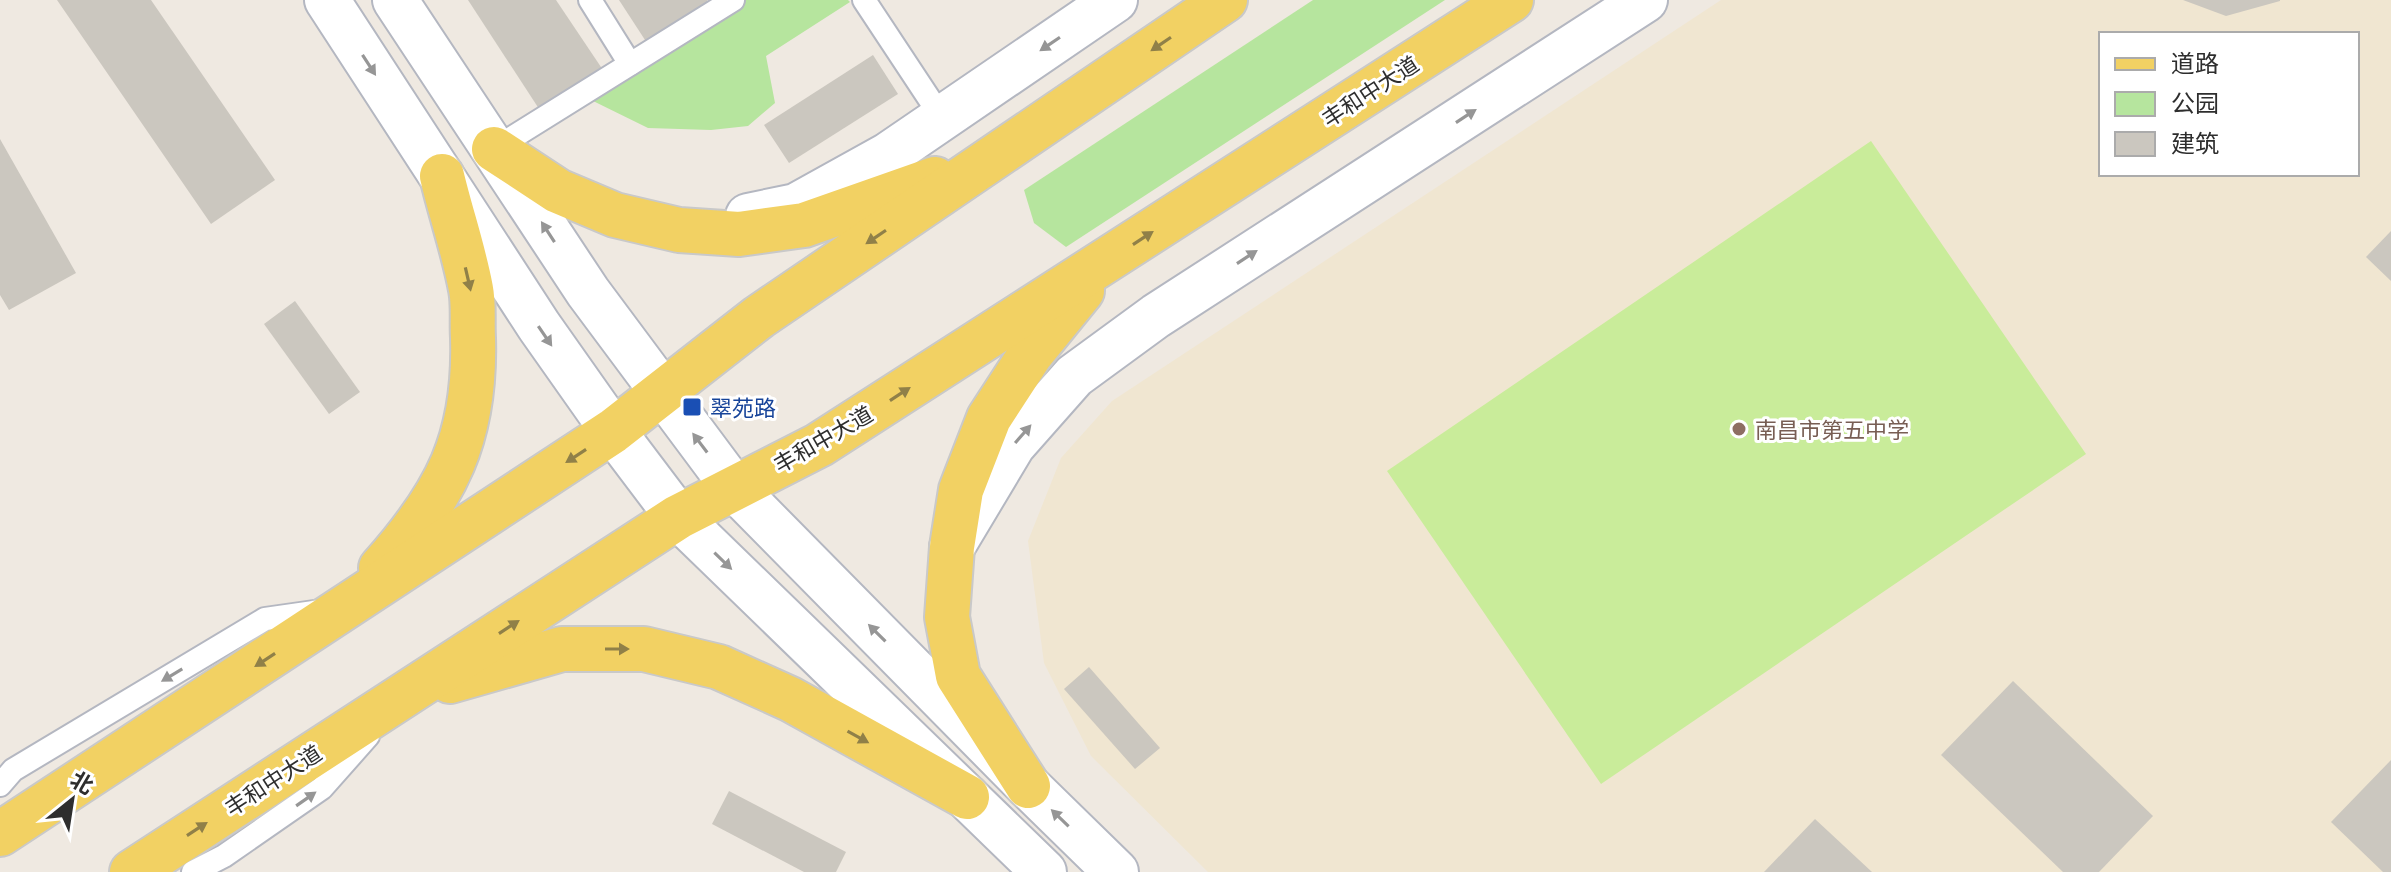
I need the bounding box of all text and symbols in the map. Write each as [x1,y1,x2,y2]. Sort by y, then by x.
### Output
legend [2099,32,2359,176]
one-way arrow [1040,36,1061,51]
one-way arrow [1150,36,1171,51]
text: 道路 [2171,47,2219,79]
street label: 丰和中大道 [1316,49,1424,133]
one-way arrow [362,55,377,76]
text: 公园 [2171,87,2219,119]
one-way arrow [1455,109,1477,123]
text: 建筑 [2171,127,2219,159]
one-way arrow [541,221,556,243]
one-way arrow [866,229,887,244]
one-way arrow [1132,231,1154,246]
one-way arrow [1237,250,1258,265]
one-way arrow [462,267,475,292]
one-way arrow [538,325,553,346]
one-way arrow [890,386,911,401]
place label: 翠苑路 [710,393,776,422]
marker: 翠苑路 [681,396,703,418]
street label: 丰和中大道 [768,399,878,479]
place label: 南昌市第五中学 [1755,415,1909,444]
marker: 南昌市第五中学 [1730,420,1748,438]
one-way arrow [1014,425,1031,445]
one-way arrow [693,433,709,453]
one-way arrow [565,448,586,463]
one-way arrow [713,552,732,570]
one-way arrow [498,620,520,634]
one-way arrow [868,624,887,643]
one-way arrow [605,643,630,655]
one-way arrow [254,652,275,667]
one-way arrow [161,668,183,682]
one-way arrow [847,730,869,744]
street label: 丰和中大道 [219,738,327,822]
north arrow [32,760,112,840]
text: 北 [65,764,99,800]
one-way arrow [295,792,316,807]
one-way arrow [1051,809,1070,827]
one-way arrow [186,823,208,837]

